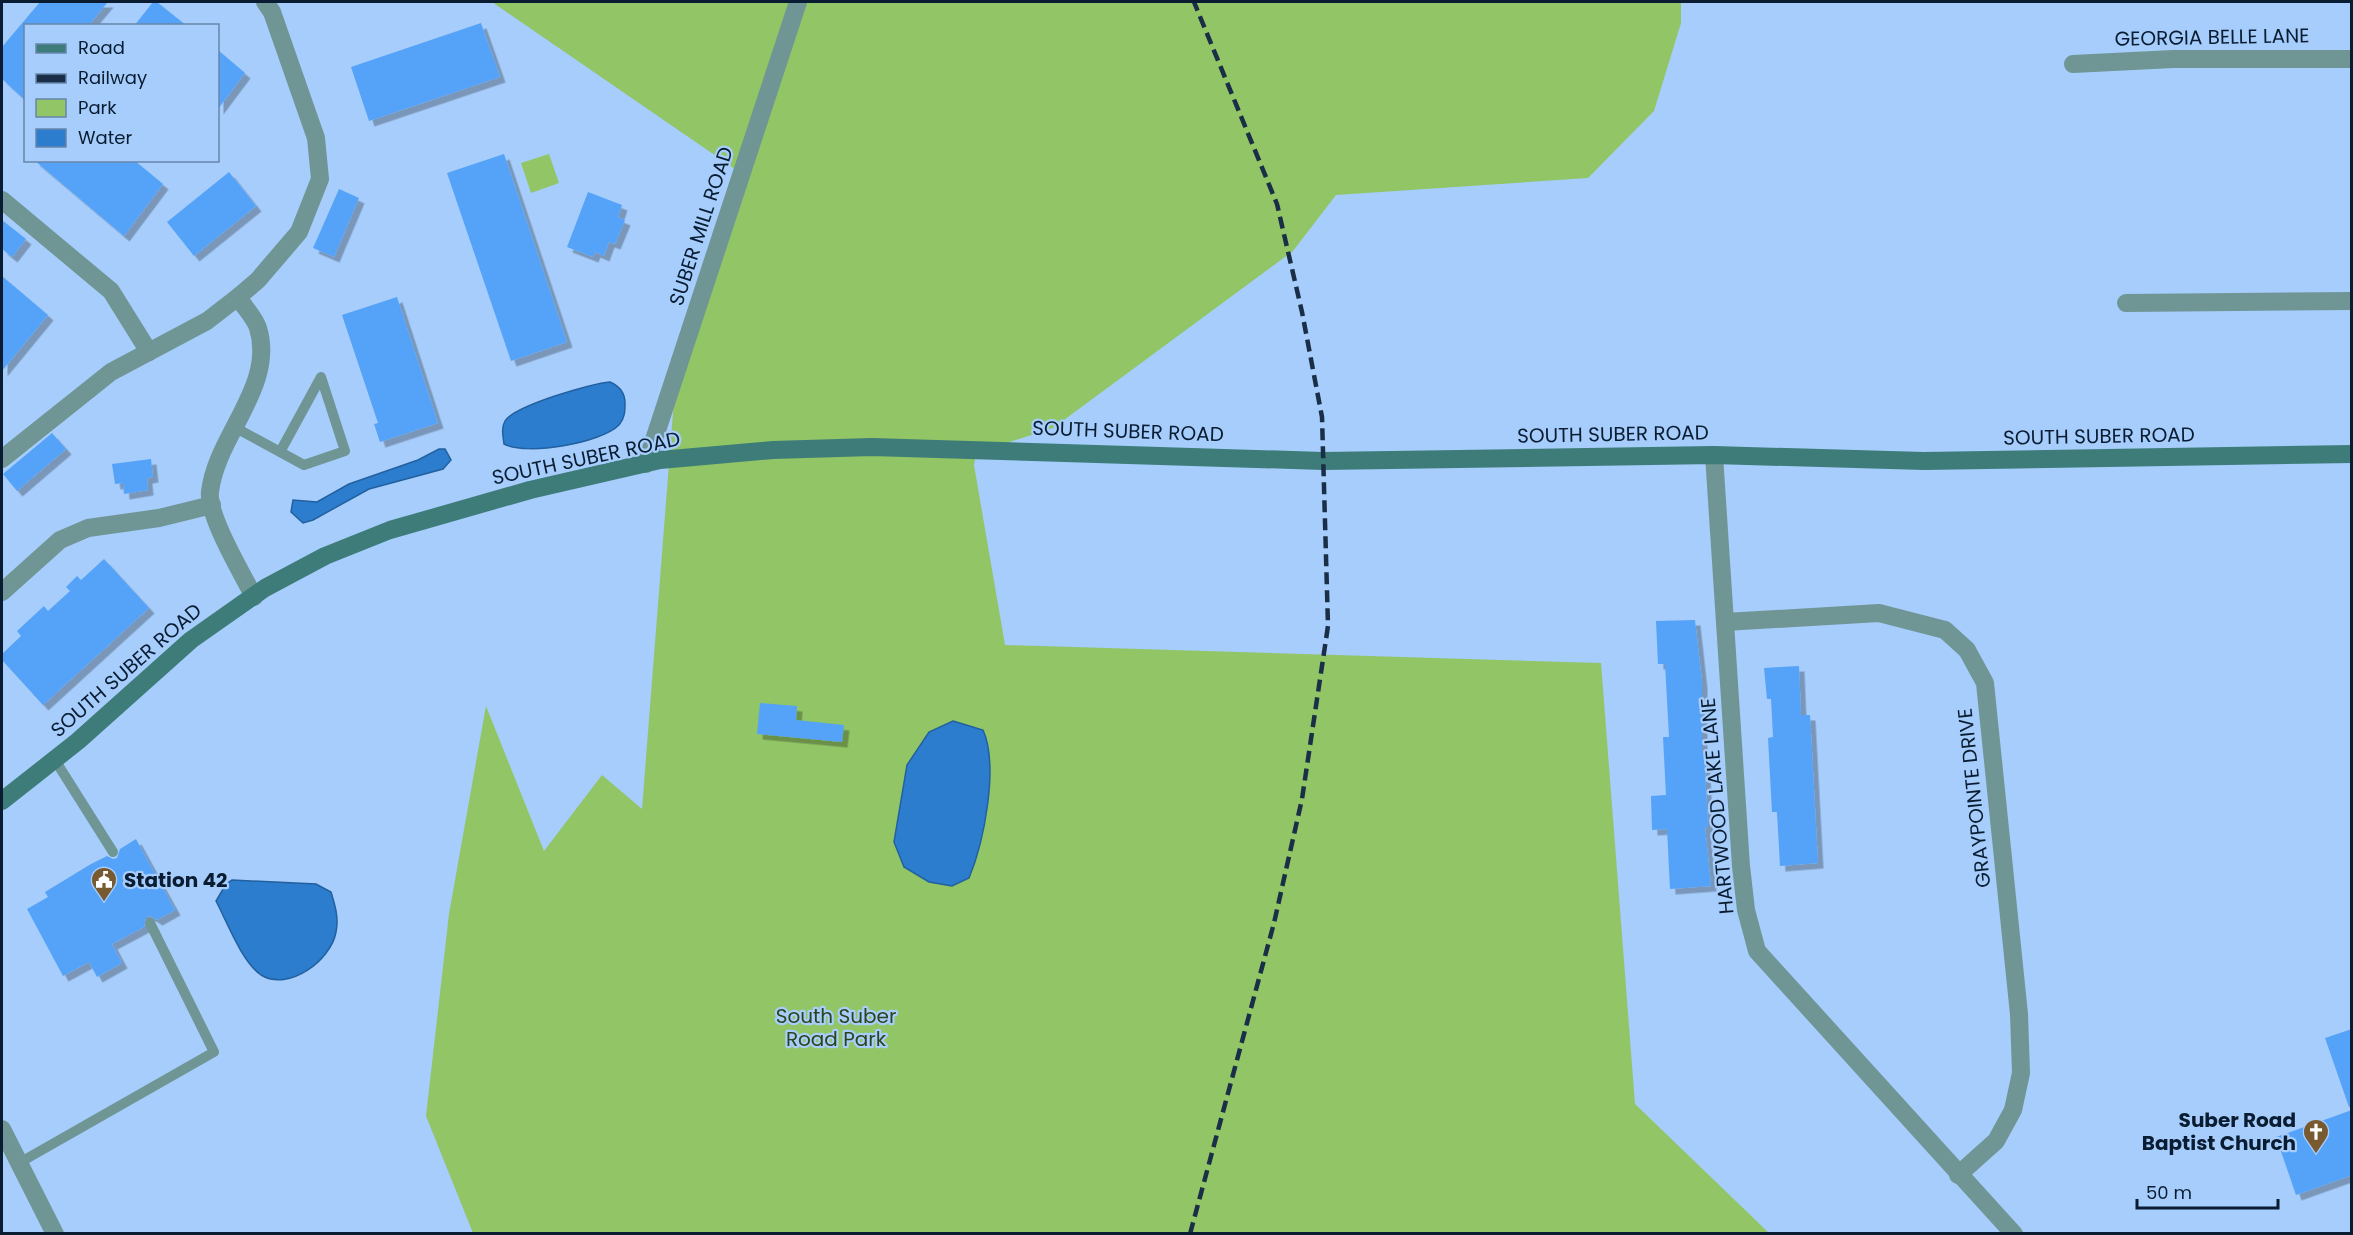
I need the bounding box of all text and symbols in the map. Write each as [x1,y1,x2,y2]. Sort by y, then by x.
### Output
street label: GEORGIA BELLE LANE [2114,21,2310,53]
legend [24,24,219,162]
text: Road [78,35,125,60]
text: Railway [78,65,147,90]
text: Park [78,95,117,120]
text: Water [78,125,132,150]
street label: SUBER MILL ROAD [662,143,740,309]
street label: SOUTH SUBER ROAD [1032,414,1224,448]
street label: SOUTH SUBER ROAD [1517,418,1709,450]
street label: SOUTH SUBER ROAD [2003,420,2195,452]
street label: SOUTH SUBER ROAD [489,424,683,492]
street label: SOUTH SUBER ROAD [44,597,208,743]
street label: HARTWOOD LAKE LANE [1694,697,1740,915]
street label: GRAYPOINTE DRIVE [1951,707,1997,889]
public building icon: Station 42 [89,865,119,903]
place label: Station 42 [124,866,227,894]
park label: South Suber Road Park [776,1002,896,1053]
place label: Suber Road Baptist Church [2142,1106,2296,1157]
church icon: Suber Road Baptist Church [2301,1117,2331,1155]
scale bar [2137,1172,2278,1210]
text: 50 m [2146,1180,2192,1205]

